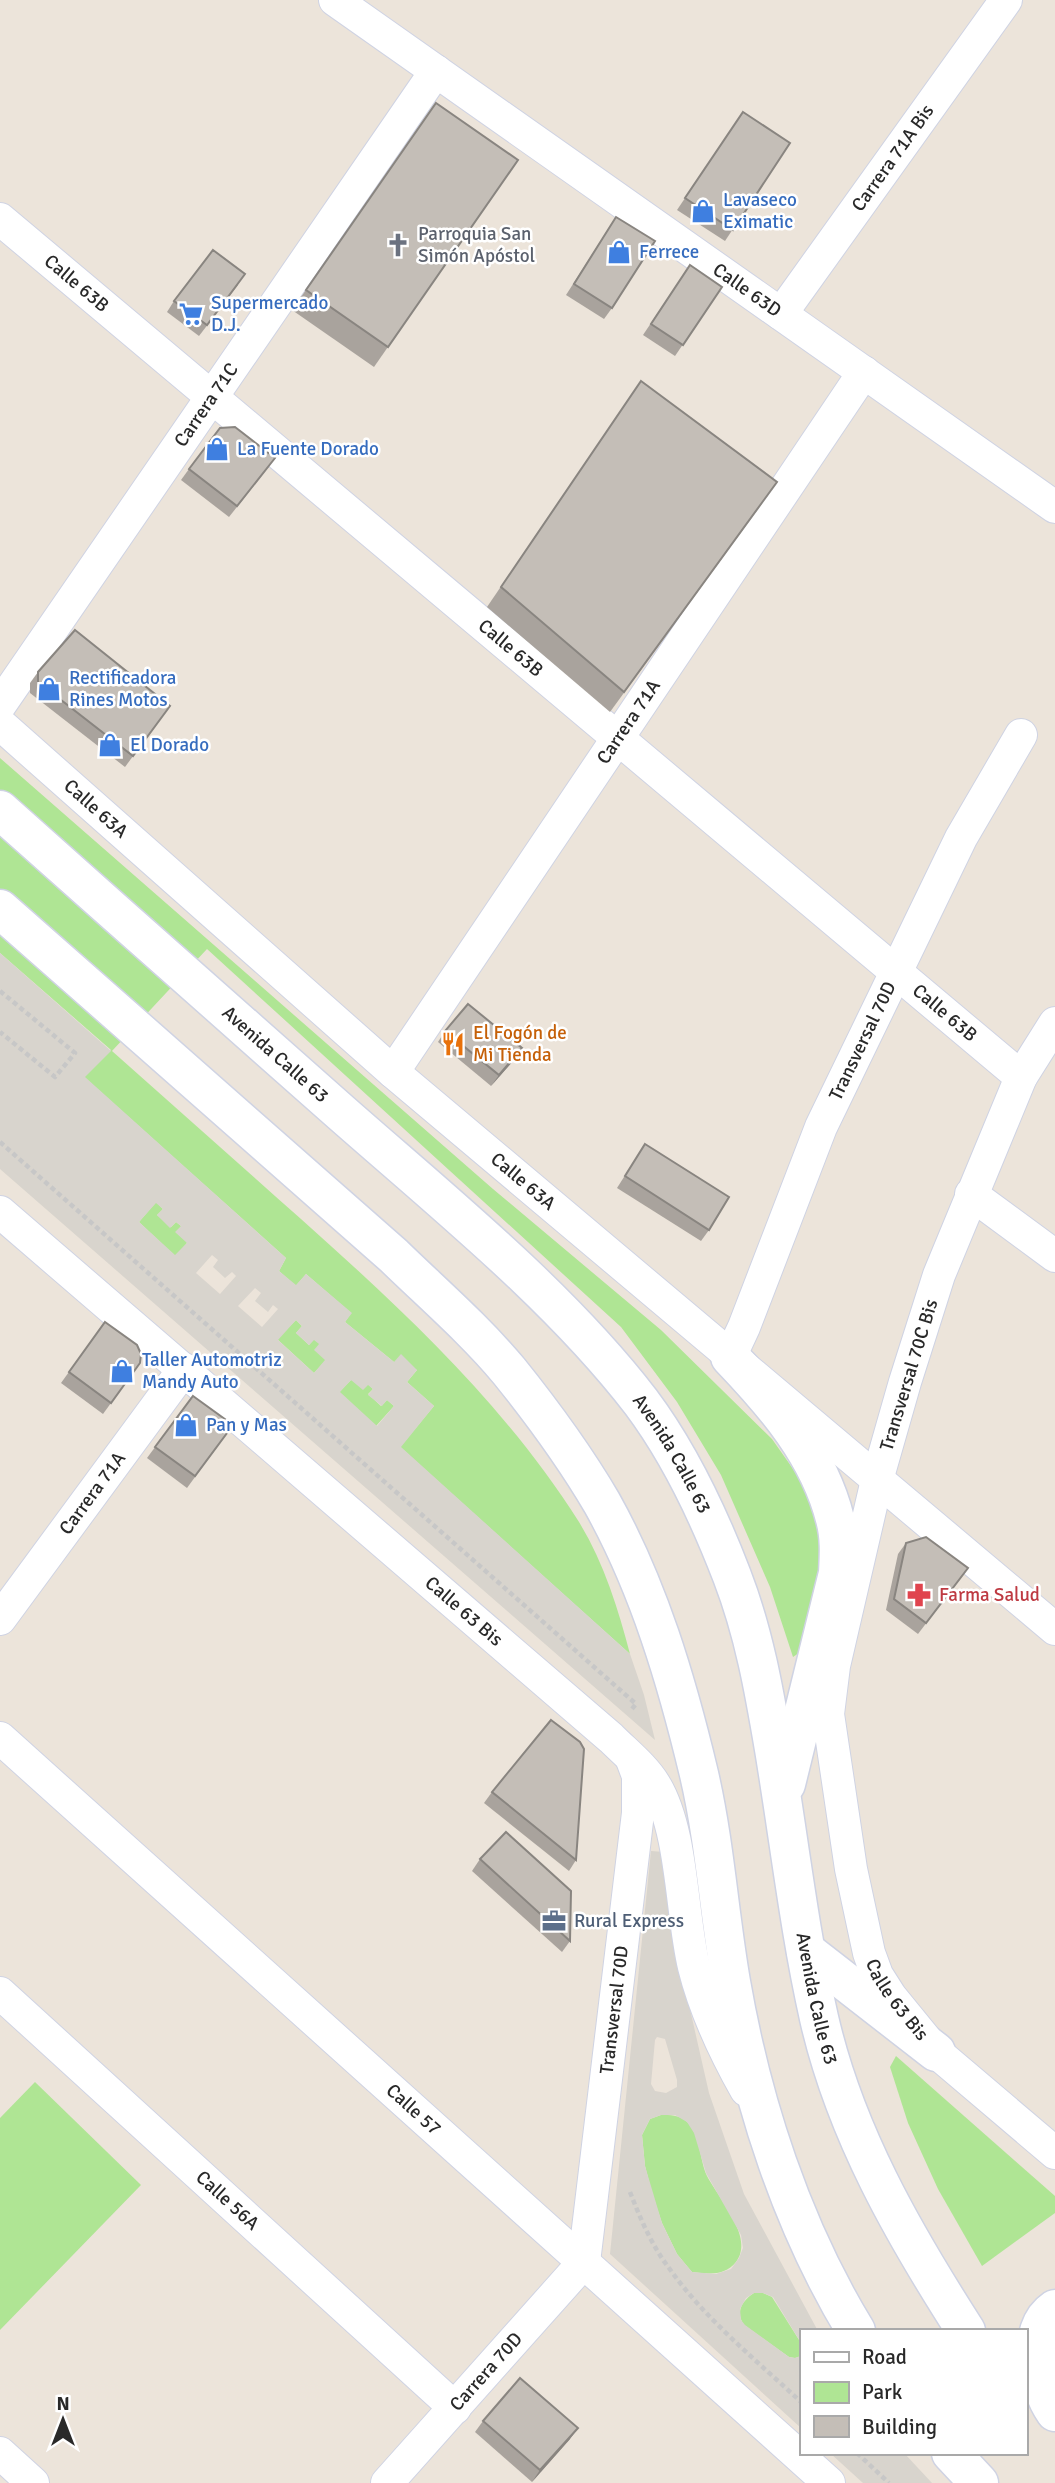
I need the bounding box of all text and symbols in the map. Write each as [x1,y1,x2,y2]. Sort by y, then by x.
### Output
street label: Carrera 71A Bis [846,100,939,216]
place label: Lavaseco Eximatic [723,188,797,234]
shop icon: Lavaseco Eximatic [689,197,717,225]
place label: Parroquia San Simón Apóstol [418,222,535,268]
church icon: Parroquia San Simón Apóstol [384,231,412,259]
shop icon: Ferrece [605,238,633,266]
place label: Ferrece [639,240,699,264]
street label: Calle 63B [39,249,114,317]
street label: Calle 63D [708,258,786,323]
place label: Supermercado D.J. [211,291,328,337]
supermarket icon: Supermercado D.J. [177,300,205,328]
street label: Carrera 71C [169,358,244,452]
shop icon: La Fuente Dorado [203,435,231,463]
place label: La Fuente Dorado [237,437,379,461]
street label: Calle 63B [473,614,548,682]
place label: Rectificadora Rines Motos [69,666,176,712]
shop icon: Rectificadora Rines Motos [35,675,63,703]
street label: Carrera 71A [592,675,666,769]
shop icon: El Dorado [96,731,124,759]
place label: El Dorado [130,733,209,757]
street label: Calle 63A [59,774,133,844]
street label: Transversal 70D [824,978,902,1104]
street label: Calle 63B [907,979,982,1047]
street label: Avenida Calle 63 [217,1001,334,1108]
place label: El Fogón de Mi Tienda [473,1021,567,1067]
restaurant icon: El Fogón de Mi Tienda [439,1030,467,1058]
street label: Calle 63A [486,1147,561,1216]
street label: Transversal 70C Bis [875,1296,943,1454]
place label: Taller Automotriz Mandy Auto [142,1348,282,1394]
shop icon: Taller Automotriz Mandy Auto [108,1357,136,1385]
street label: Avenida Calle 63 [627,1389,716,1517]
shop icon: Pan y Mas [172,1411,200,1439]
place label: Pan y Mas [206,1413,287,1437]
street label: Carrera 71A [54,1447,131,1540]
street label: Calle 63 Bis [420,1571,508,1651]
pharmacy icon: Farma Salud [905,1581,933,1609]
place label: Farma Salud [939,1583,1040,1607]
office icon: Rural Express [540,1907,568,1935]
place label: Rural Express [574,1909,684,1933]
street label: Avenida Calle 63 [791,1931,843,2068]
street label: Transversal 70D [595,1944,634,2075]
street label: Calle 63 Bis [860,1956,934,2046]
street label: Calle 57 [381,2079,446,2141]
street label: Calle 56A [191,2166,265,2236]
street label: Carrera 70D [445,2327,528,2416]
legend [800,2329,1027,2455]
text: Road [862,2344,907,2370]
text: Park [862,2379,903,2405]
north arrow [28,2385,98,2455]
text: N [56,2392,70,2416]
text: Building [862,2414,937,2440]

